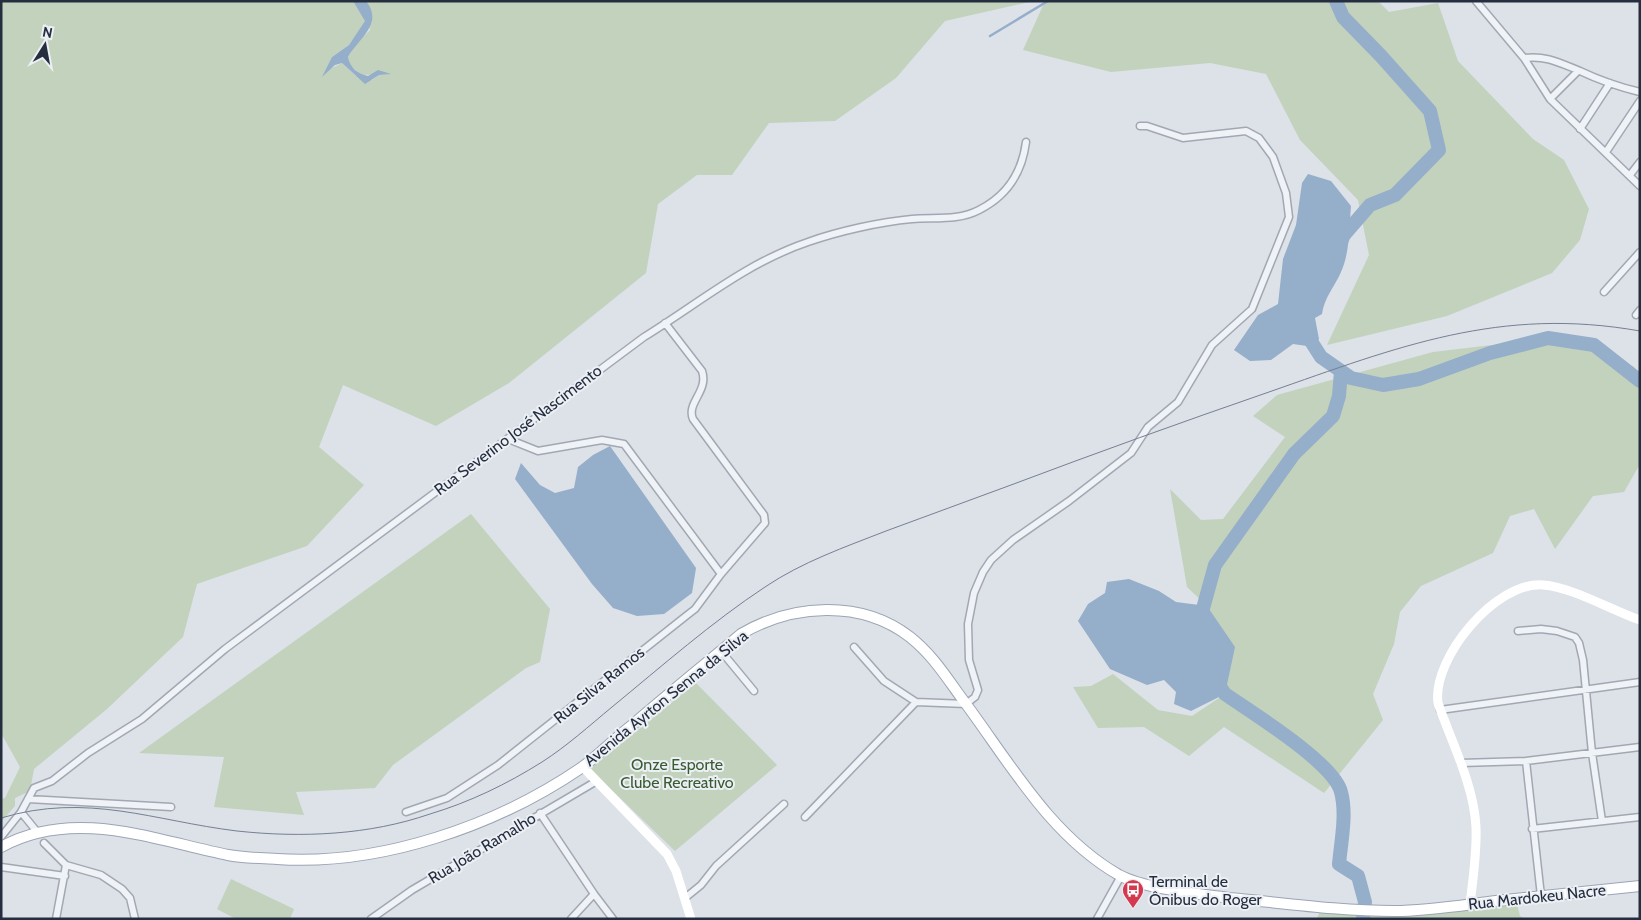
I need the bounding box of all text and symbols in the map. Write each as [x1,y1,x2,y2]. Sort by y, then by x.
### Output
north arrow [20,20,70,70]
text: N [41,22,54,42]
street label: Rua Severino José Nascimento [431,361,606,499]
street label: Avenida Ayrton Senna da Silva [580,626,752,770]
street label: Rua Silva Ramos [550,642,648,727]
park label: Onze Esporte Clube Recreativo [620,755,734,792]
street label: Rua João Ramalho [425,808,539,888]
place label: Terminal de Ônibus do Roger [1149,872,1263,909]
bus stop icon: Terminal de Ônibus do Roger [1121,878,1145,909]
street label: Rua Mardokeu Nacre [1467,880,1607,914]

